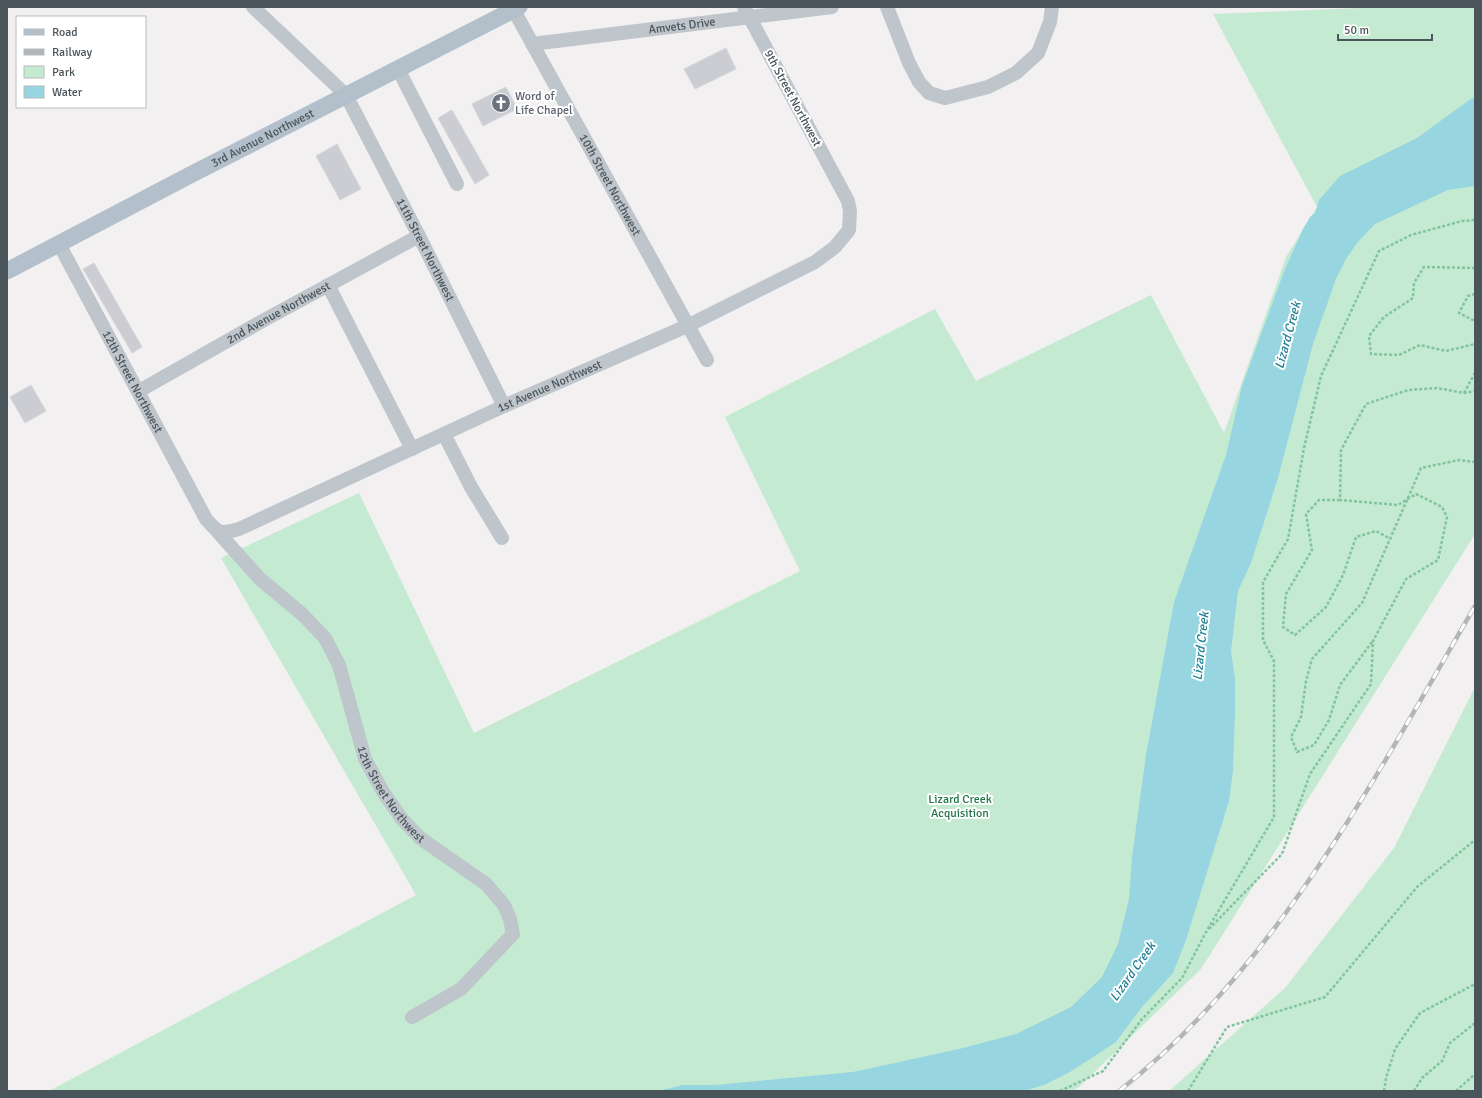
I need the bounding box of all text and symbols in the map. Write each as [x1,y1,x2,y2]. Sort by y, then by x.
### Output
street label: Amvets Drive [648,14,716,38]
legend [16,16,146,108]
scale bar [1338,16,1432,42]
text: 50 m [1344,23,1369,38]
text: Road [52,25,78,40]
text: Railway [52,45,92,60]
street label: 9th Street Northwest [761,47,824,149]
text: Park [52,65,75,80]
text: Water [52,85,83,100]
place label: Word of Life Chapel [515,89,573,118]
church icon: Word of Life Chapel [490,92,512,114]
street label: 3rd Avenue Northwest [209,106,317,171]
street label: 10th Street Northwest [576,131,644,238]
street label: 11th Street Northwest [393,196,458,304]
street label: 2nd Avenue Northwest [224,279,333,348]
water label: Lizard Creek [1271,299,1305,371]
street label: 12th Street Northwest [99,328,166,436]
street label: 1st Avenue Northwest [495,357,604,416]
water label: Lizard Creek [1189,610,1213,681]
street label: 12th Street Northwest [354,744,427,847]
park label: Lizard Creek Acquisition [928,792,992,821]
water label: Lizard Creek [1107,938,1160,1004]

